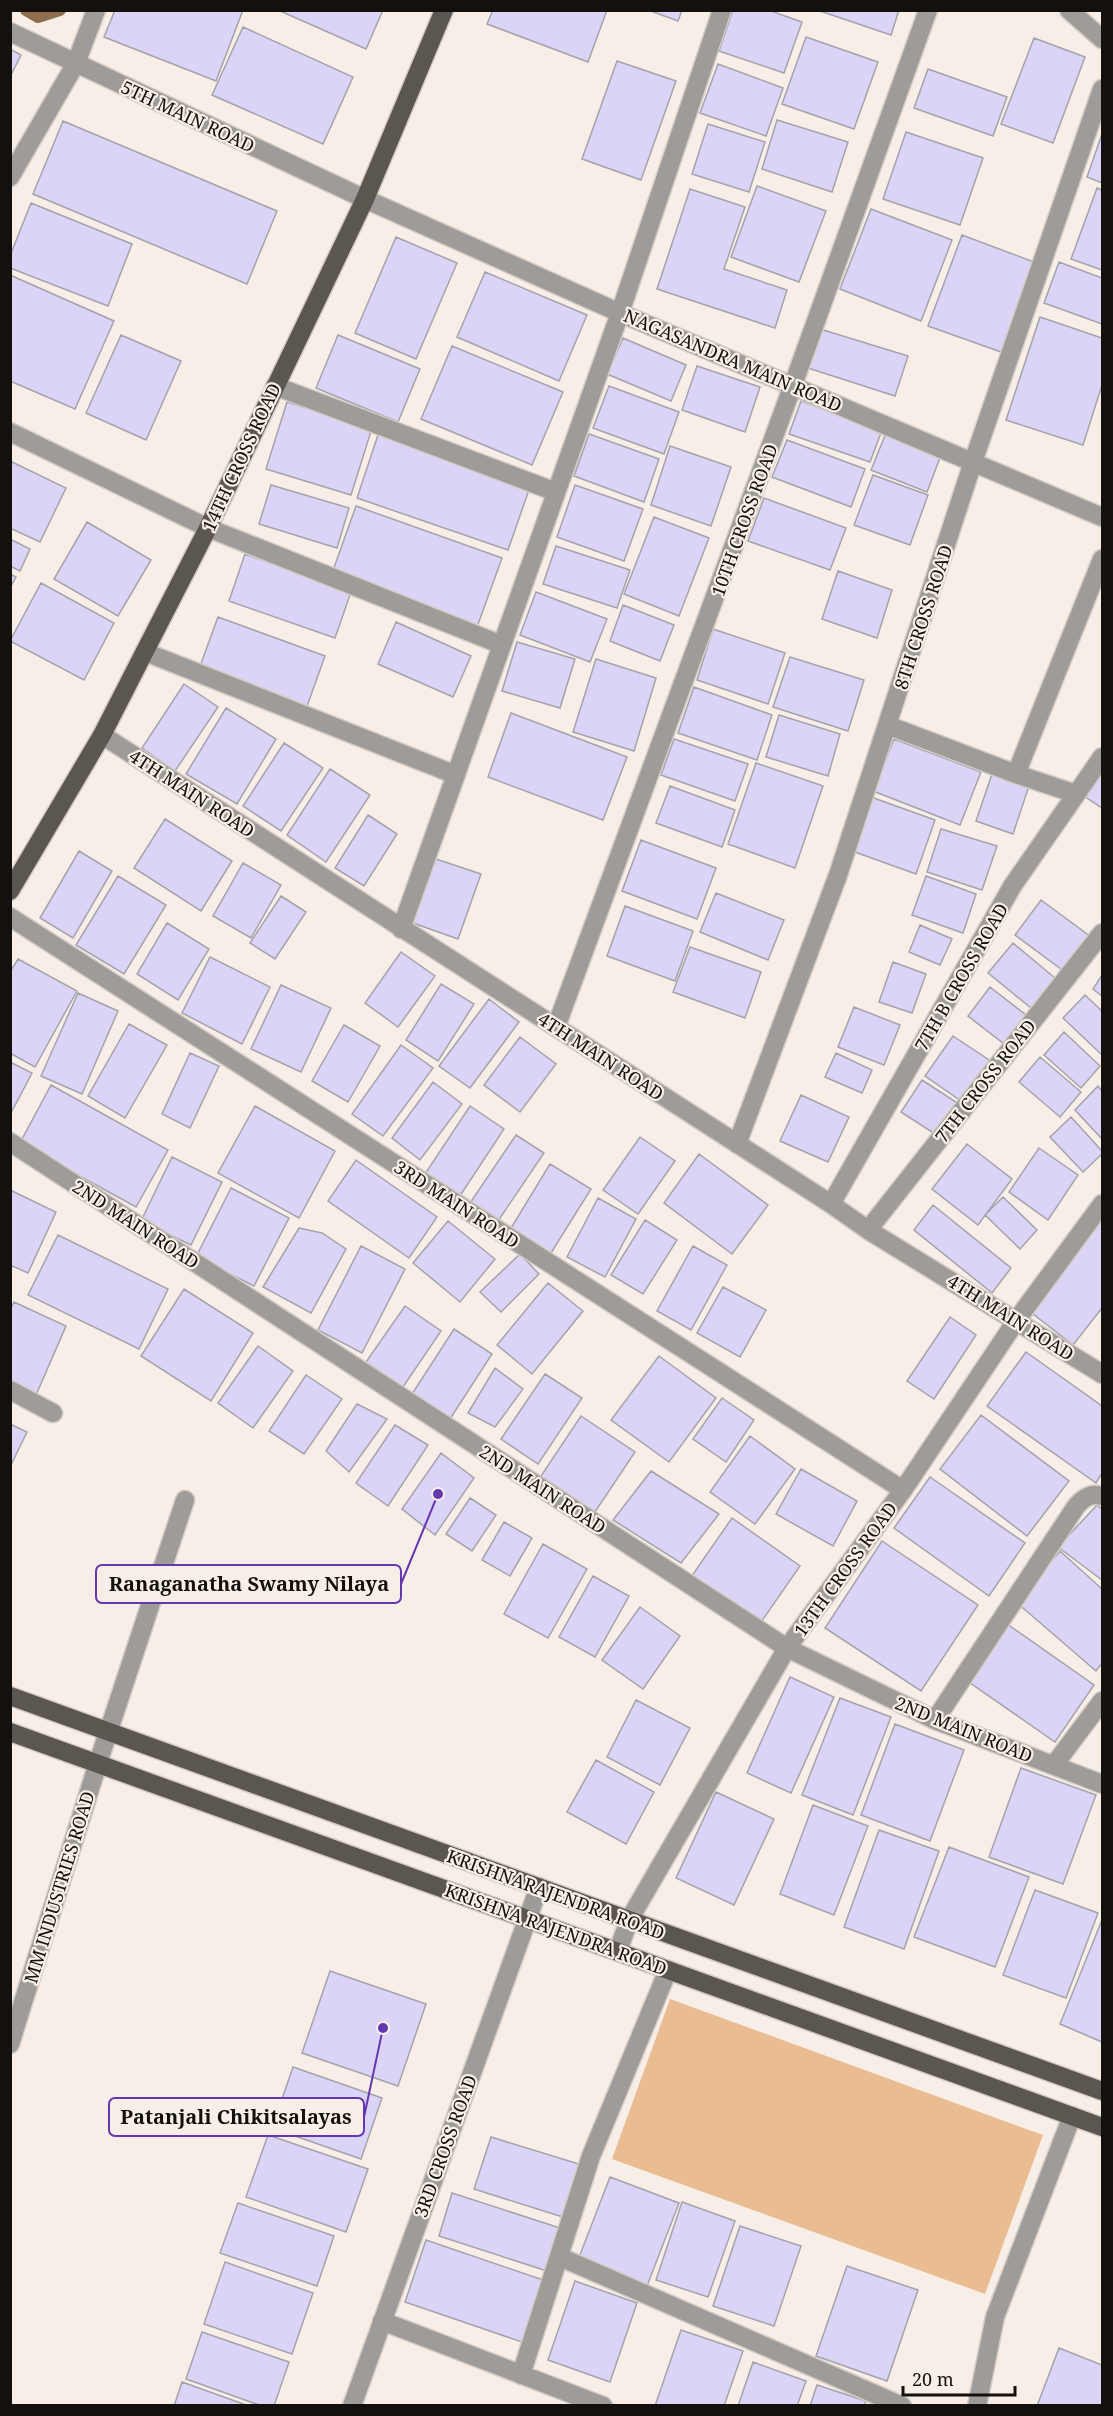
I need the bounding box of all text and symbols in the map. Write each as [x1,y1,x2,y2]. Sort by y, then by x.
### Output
street label: 5TH MAIN ROAD [117,75,259,157]
street label: NAGASANDRA MAIN ROAD [620,303,846,417]
street label: 14TH CROSS ROAD [196,379,286,535]
street label: 10TH CROSS ROAD [705,441,783,599]
street label: 8TH CROSS ROAD [888,542,958,692]
street label: 4TH MAIN ROAD [125,743,259,843]
street label: 7TH B CROSS ROAD [909,899,1013,1055]
street label: 4TH MAIN ROAD [534,1006,668,1106]
street label: 7TH CROSS ROAD [929,1014,1041,1148]
street label: 3RD MAIN ROAD [390,1155,524,1253]
street label: 2ND MAIN ROAD [68,1174,204,1274]
street label: 4TH MAIN ROAD [943,1268,1079,1366]
street label: 2ND MAIN ROAD [475,1439,611,1539]
street label: 13TH CROSS ROAD [788,1497,902,1641]
callout: Ranaganatha Swamy Nilaya [96,1565,401,1603]
text: Ranaganatha Swamy Nilaya [109,1570,389,1597]
street label: 2ND MAIN ROAD [892,1690,1036,1768]
street label: MM INDUSTRIES ROAD [18,1788,100,1986]
street label: KRISHNARAJENDRA ROAD [444,1843,668,1945]
street label: KRISHNA RAJENDRA ROAD [442,1878,670,1980]
street label: 3RD CROSS ROAD [408,2071,482,2221]
callout: Patanjali Chikitsalayas [109,2098,364,2136]
text: Patanjali Chikitsalayas [120,2103,352,2130]
scale bar [903,2359,1016,2397]
text: 20 m [912,2367,954,2391]

